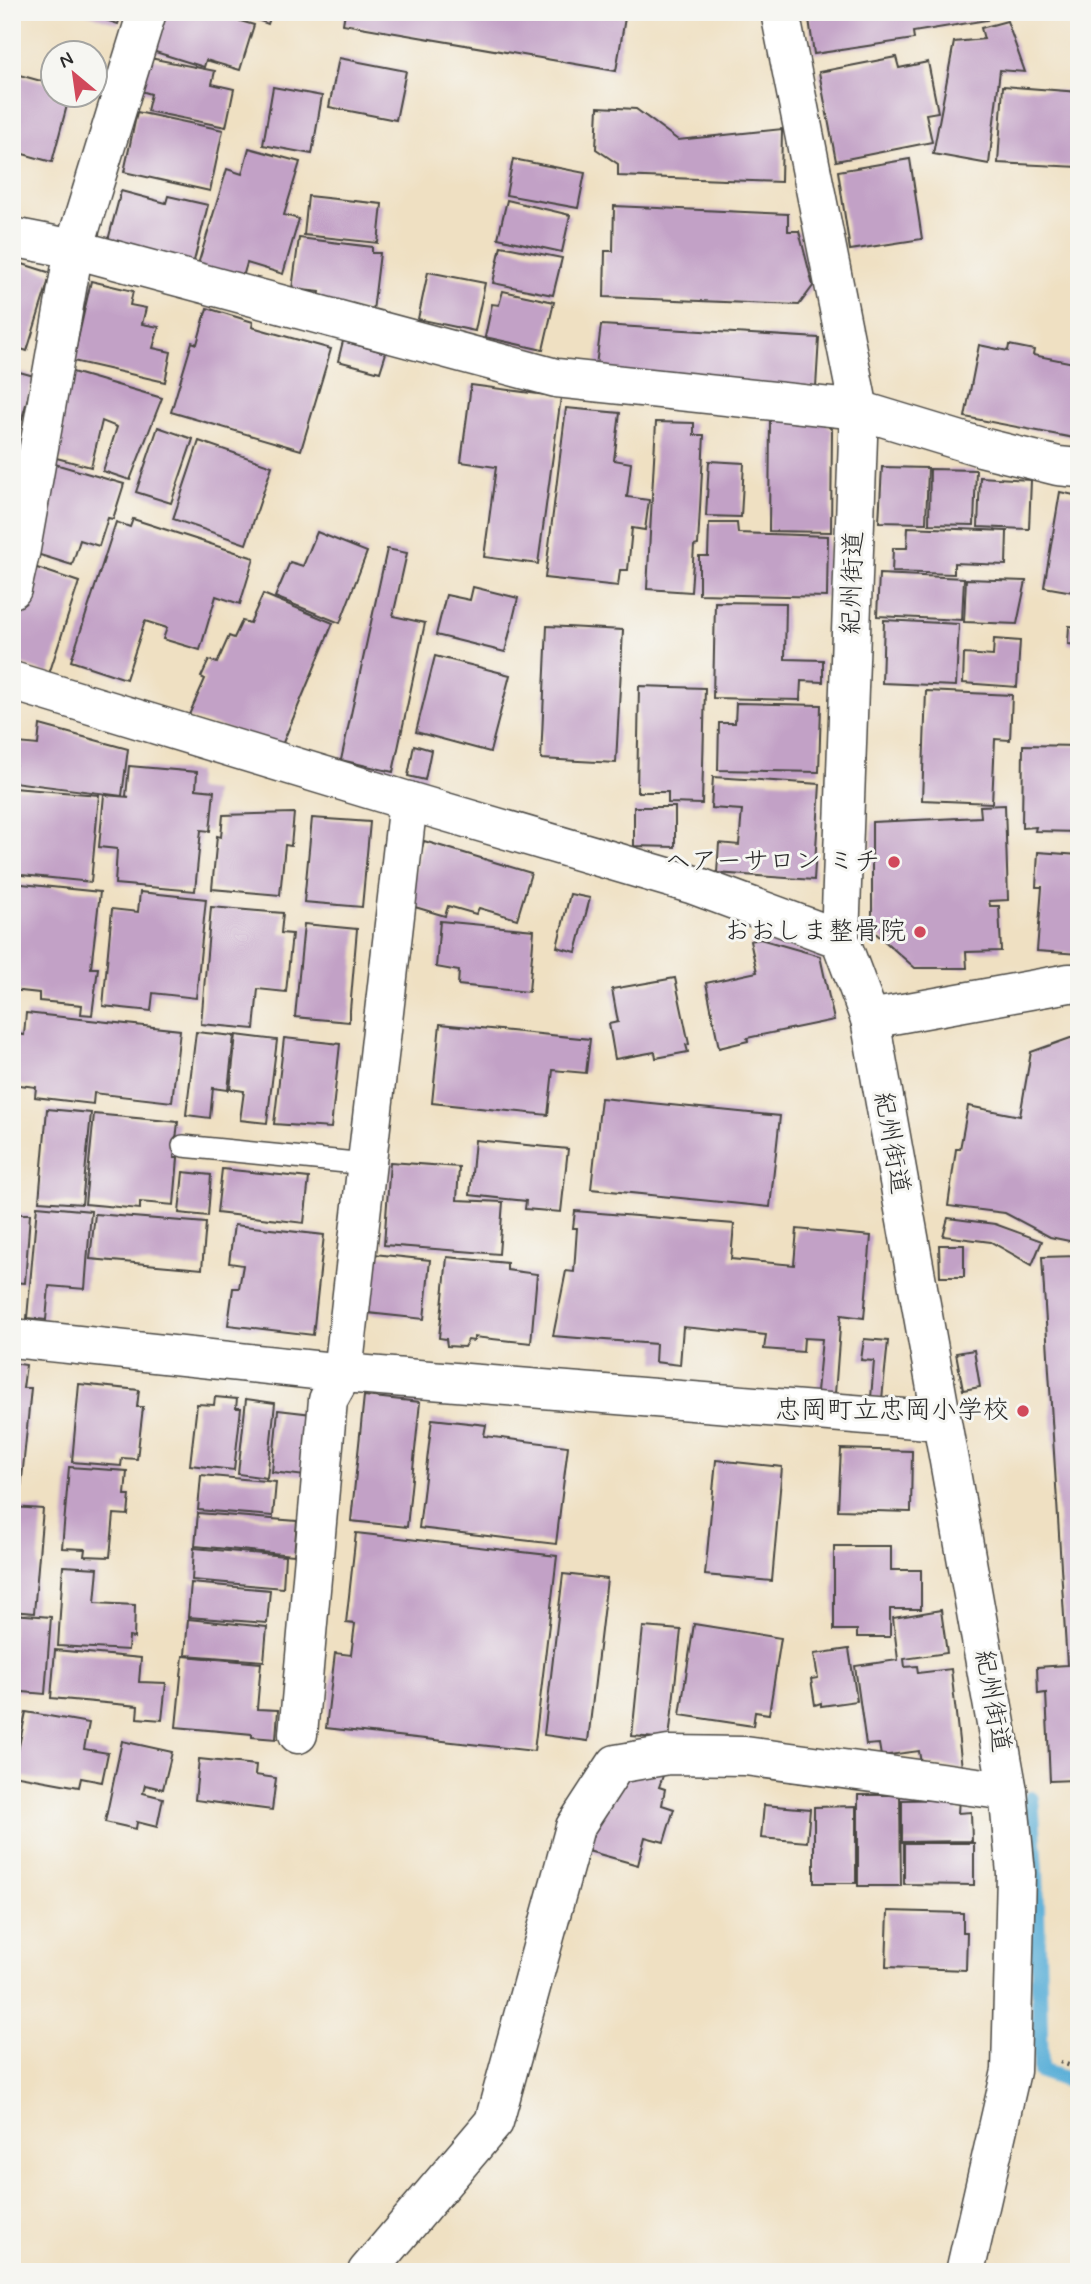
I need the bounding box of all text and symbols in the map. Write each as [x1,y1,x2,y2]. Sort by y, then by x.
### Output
north arrow [38,38,108,108]
text: N [55,46,78,74]
street label: 紀州街道 [834,530,872,636]
place label: ヘアーサロン ミチ [665,845,880,879]
marker: ヘアーサロン ミチ [886,854,902,870]
place label: おおしま整骨院 [724,915,906,949]
marker: おおしま整骨院 [912,924,928,940]
street label: 紀州街道 [865,1089,917,1197]
place label: 忠岡町立忠岡小学校 [775,1394,1009,1428]
marker: 忠岡町立忠岡小学校 [1015,1403,1031,1419]
street label: 紀州街道 [966,1647,1018,1755]

